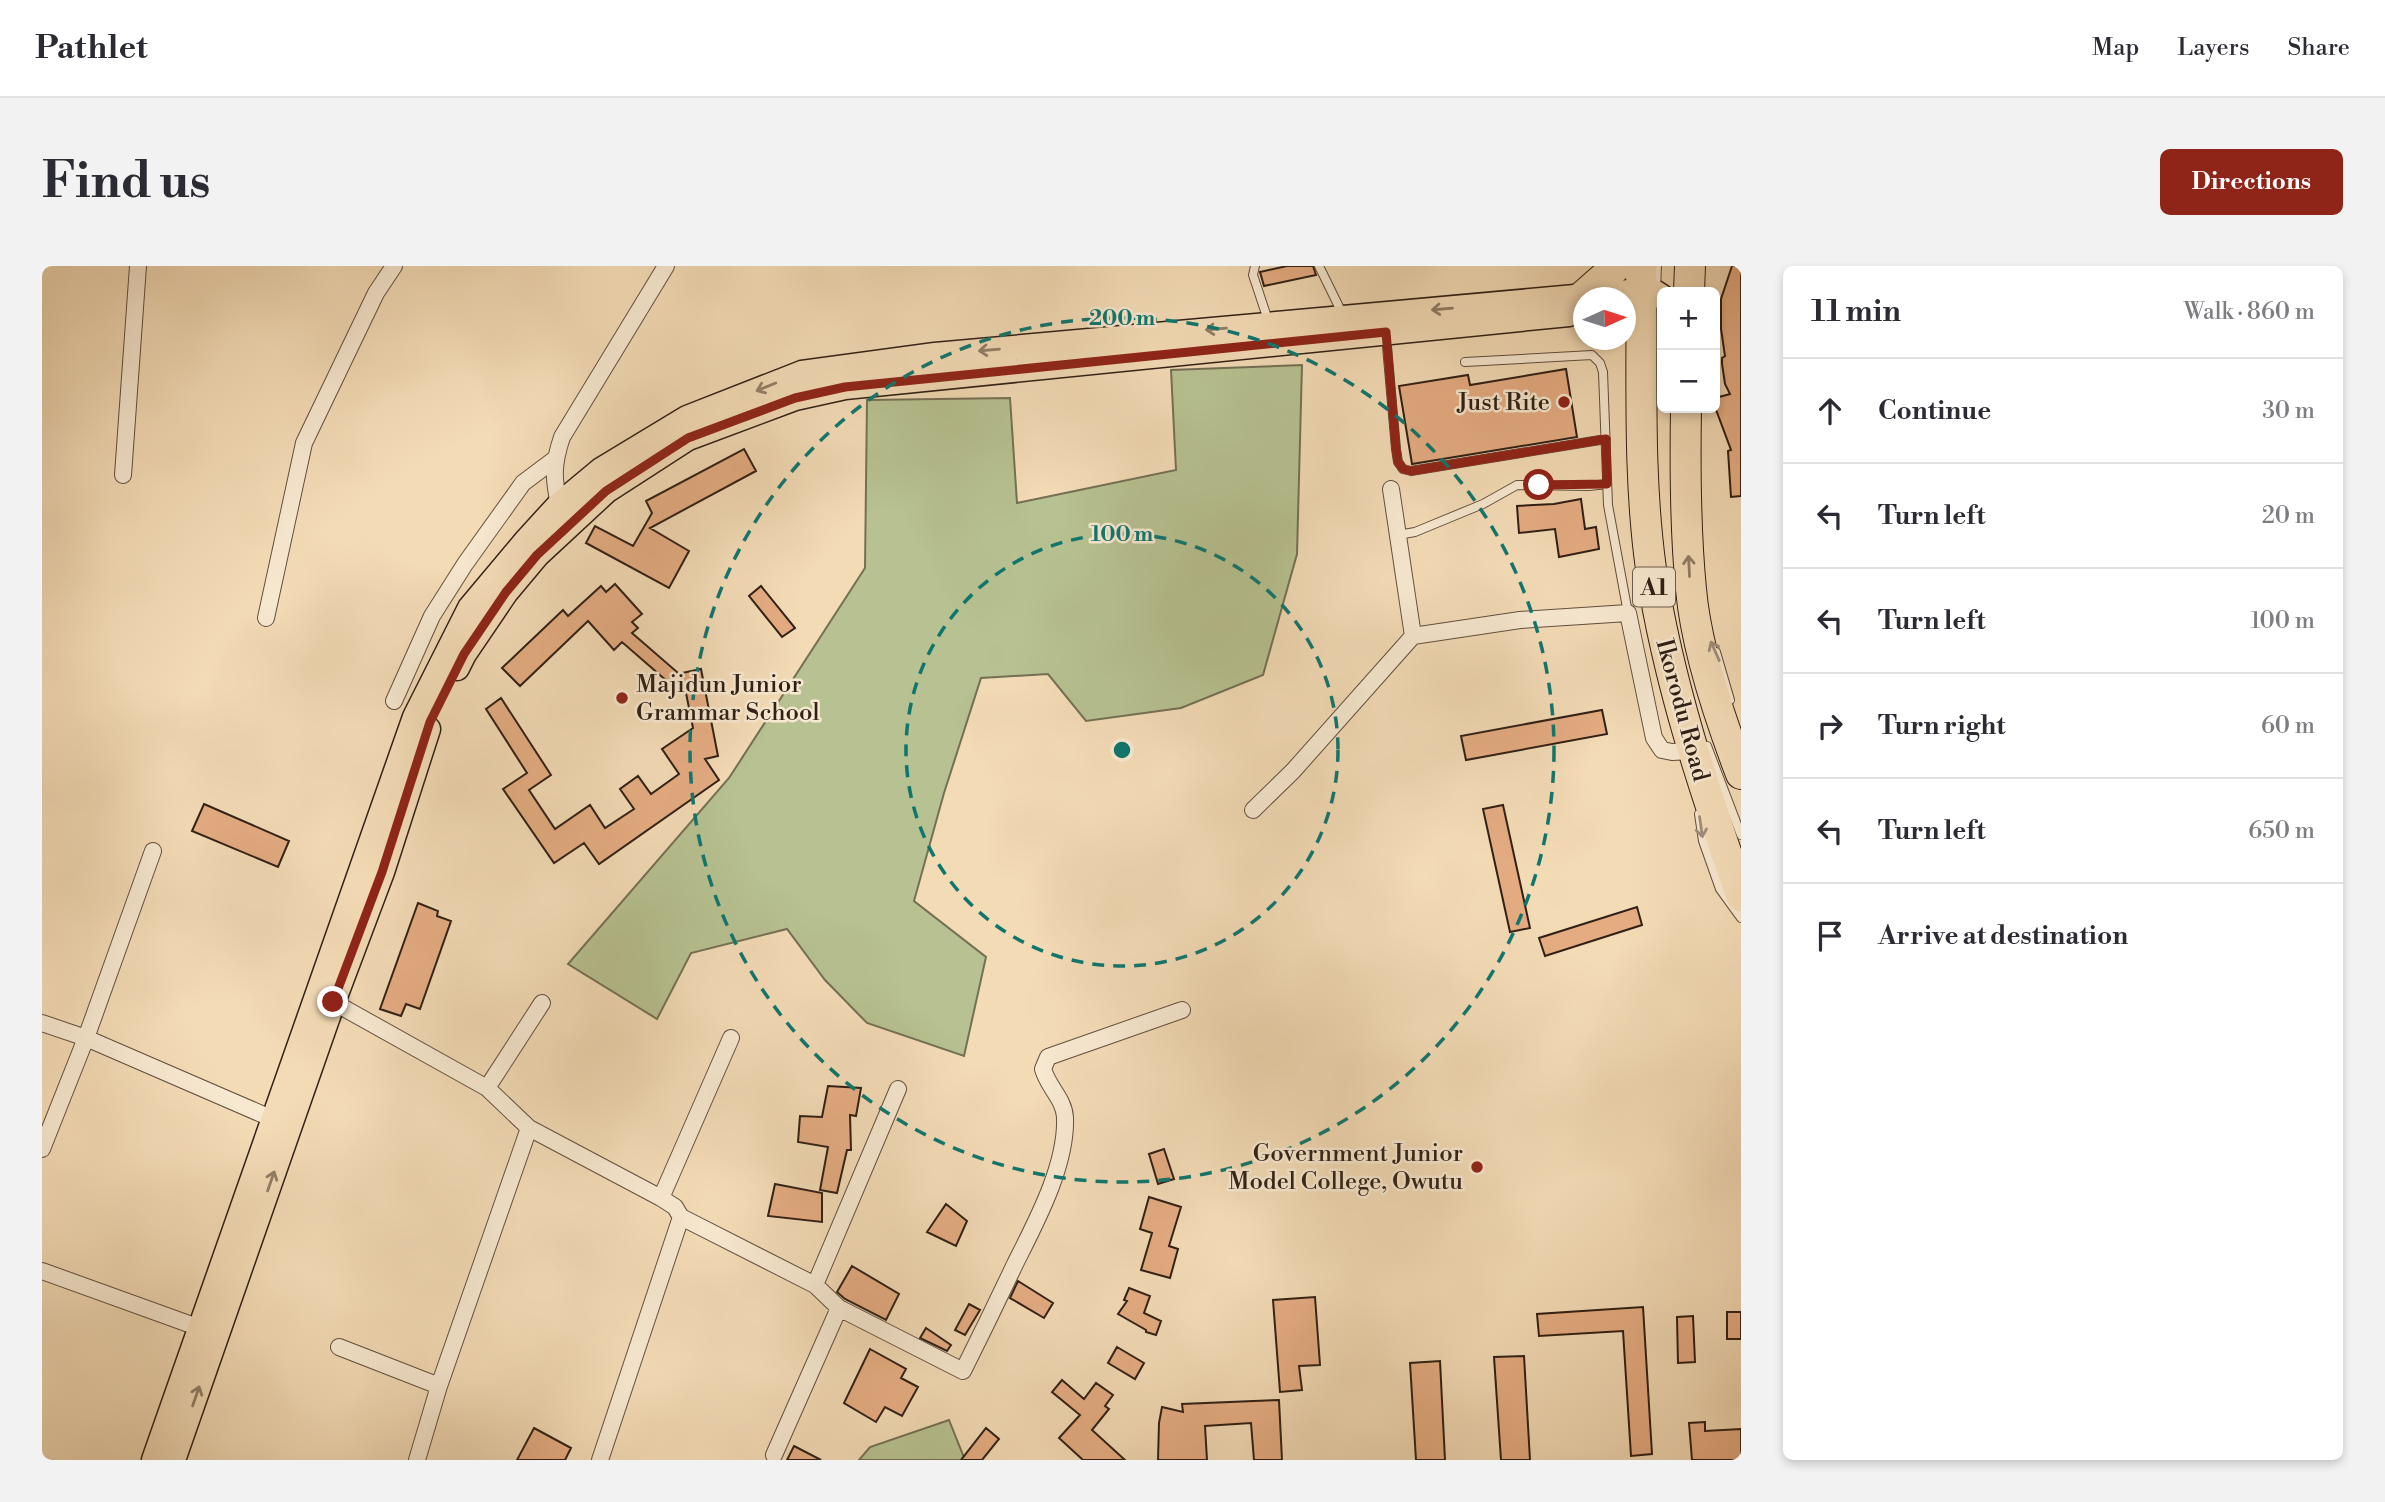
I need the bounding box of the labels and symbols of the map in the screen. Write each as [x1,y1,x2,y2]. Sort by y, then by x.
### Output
north arrow [1573,287,1636,350]
one-way arrow [1432,303,1454,316]
text: 200 m [1089,306,1155,332]
one-way arrow [1205,323,1228,336]
one-way arrow [978,344,1001,357]
one-way arrow [755,382,777,395]
place label: Just Rite [1456,388,1550,418]
marker: Just Rite [1556,394,1572,410]
route start [1523,469,1554,500]
text: 100 m [1091,522,1153,548]
one-way arrow [1683,555,1696,578]
road number: A1 [1633,568,1675,606]
street label: Ikorodu Road [1649,636,1716,785]
one-way arrow [1708,641,1721,662]
place label: Majidun Junior Grammar School [636,670,820,728]
marker: Majidun Junior Grammar School [614,690,630,706]
centre of rings [1110,738,1134,762]
one-way arrow [1695,815,1708,838]
route end [317,986,348,1017]
place label: Government Junior Model College, Owutu [1228,1139,1463,1197]
marker: Government Junior Model College, Owutu [1469,1159,1485,1175]
one-way arrow [266,1170,278,1192]
one-way arrow [191,1385,203,1407]

